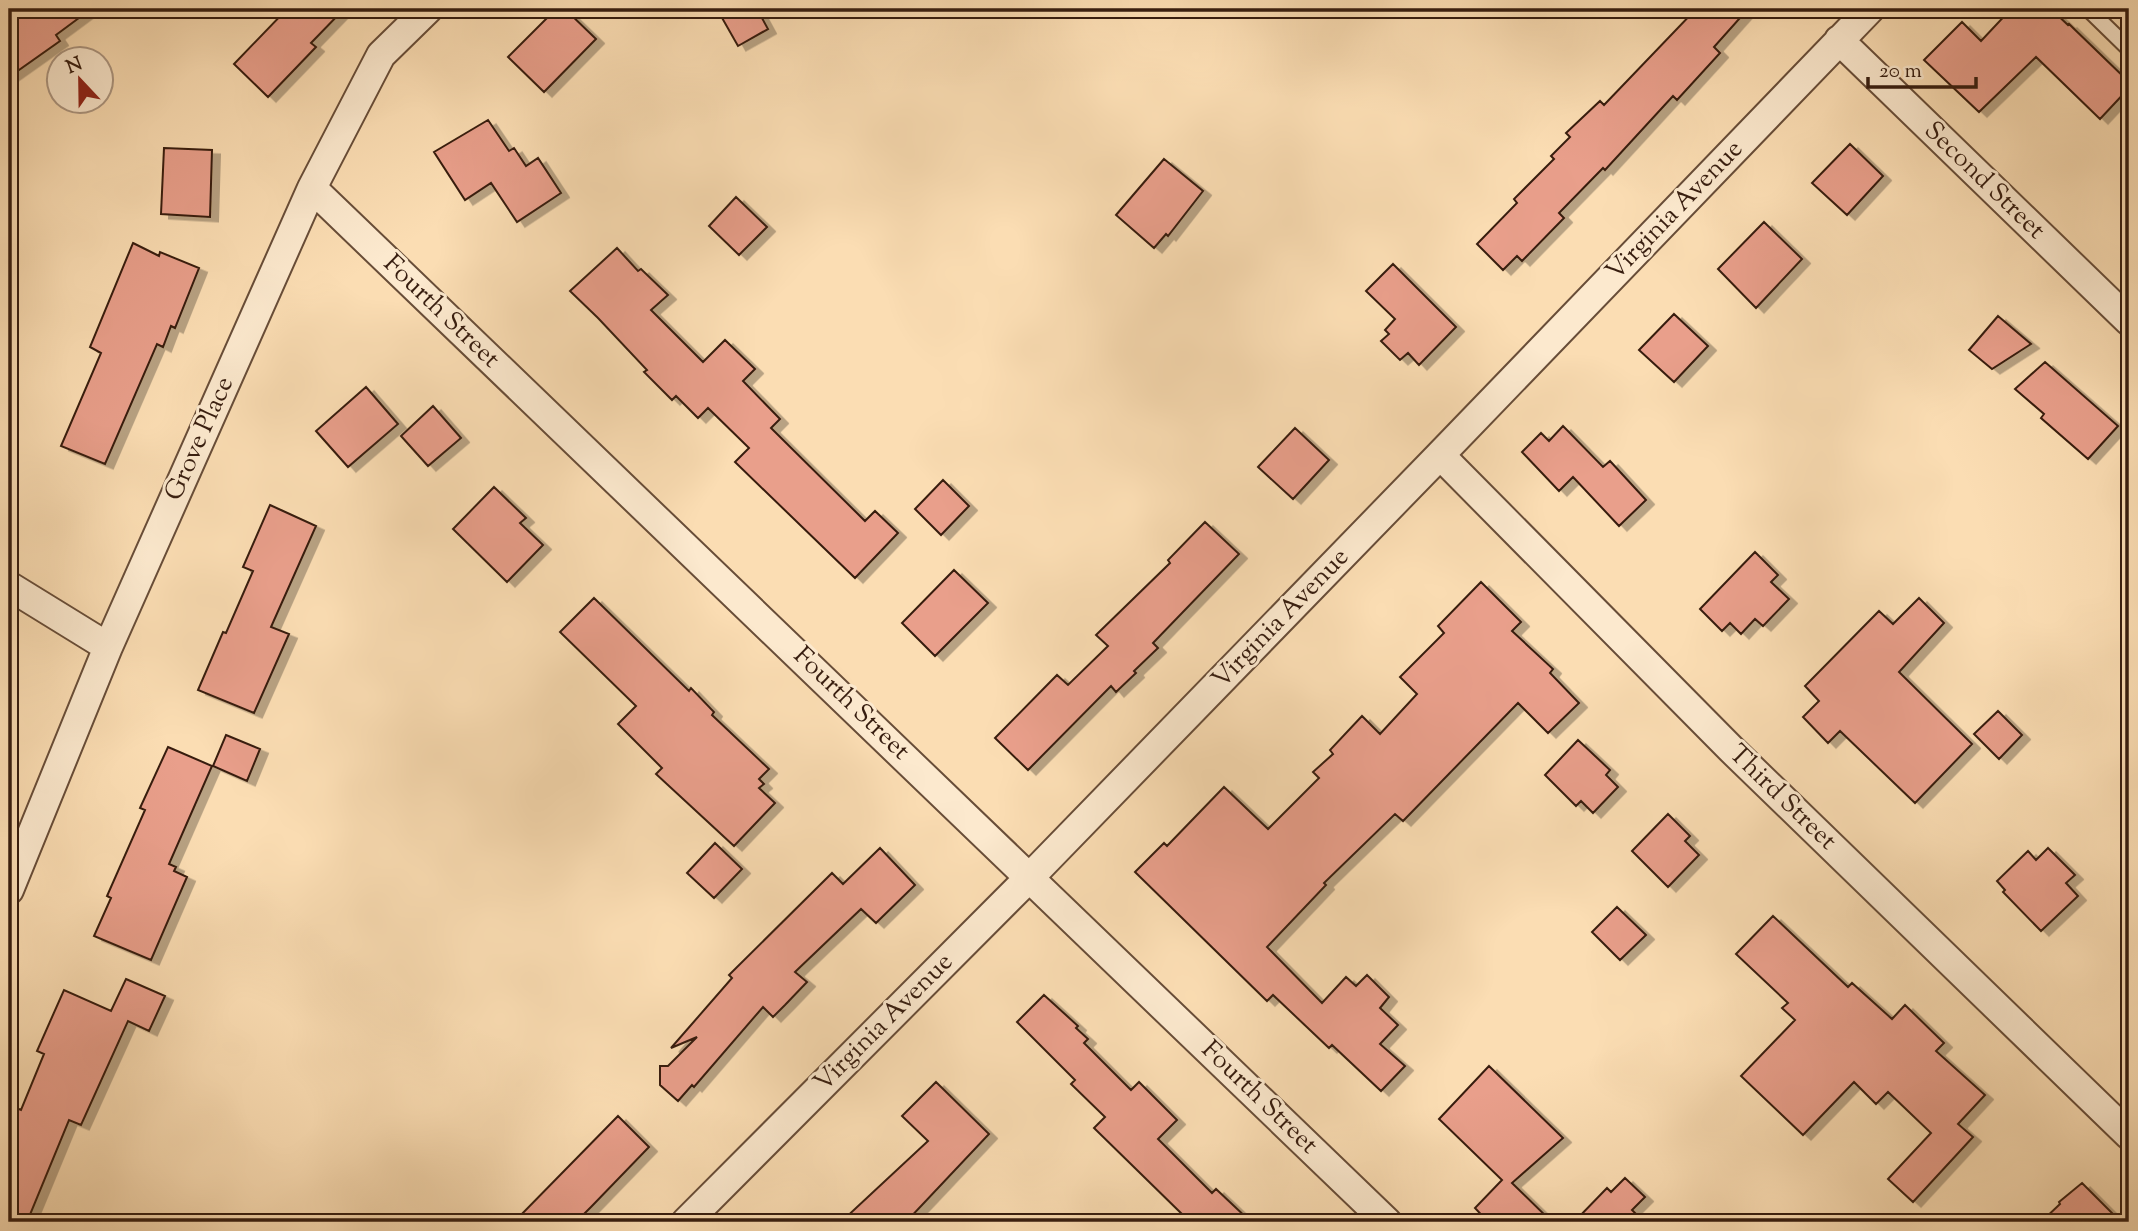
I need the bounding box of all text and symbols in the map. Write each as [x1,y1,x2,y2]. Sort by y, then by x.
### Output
north arrow [46,46,116,116]
scale bar [1868,46,1977,90]
text: N [62,51,87,82]
text: 20 m [1879,57,1922,87]
street label: Second Street [1915,113,2053,249]
street label: Virginia Avenue [1598,132,1752,290]
street label: Fourth Street [374,247,508,377]
street label: Grove Place [156,371,244,507]
street label: Virginia Avenue [1204,540,1358,698]
street label: Fourth Street [784,639,918,769]
street label: Third Street [1720,737,1845,859]
street label: Virginia Avenue [806,945,962,1101]
street label: Fourth Street [1192,1033,1326,1163]

